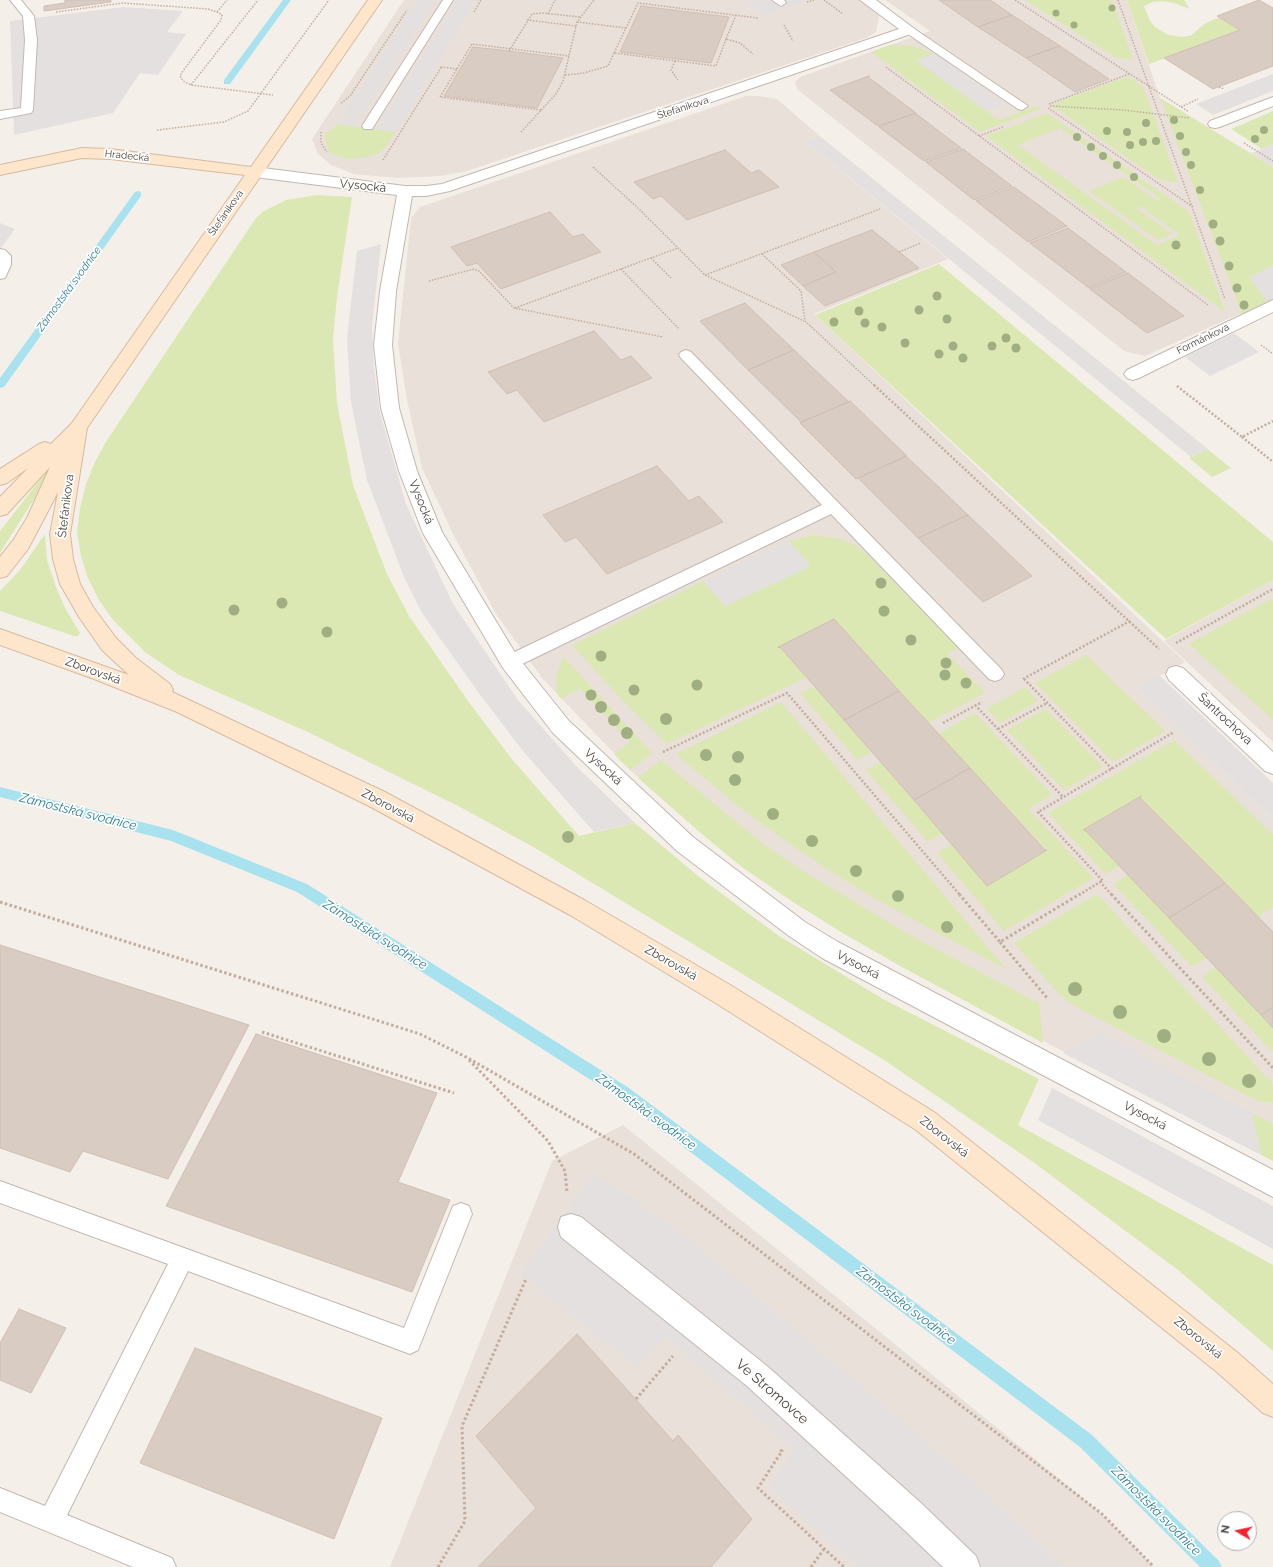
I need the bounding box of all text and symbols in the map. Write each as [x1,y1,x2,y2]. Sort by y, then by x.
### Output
street label: Štefánikova [656,94,710,122]
street label: Hradecká [104,148,150,164]
street label: Vysocká [339,176,387,196]
street label: Štefánikova [206,188,246,238]
water label: Zámostská svodnice [34,244,104,334]
street label: Formánkova [1175,321,1231,357]
street label: Štefánikova [55,473,77,539]
street label: Vysocká [406,478,436,526]
street label: Zborovská [63,654,123,688]
street label: Šantrochova [1195,690,1255,748]
street label: Vysocká [581,746,625,788]
street label: Zborovská [359,786,417,826]
water label: Zámostská svodnice [18,790,138,834]
water label: Zámostská svodnice [320,897,430,973]
street label: Zborovská [642,942,700,984]
street label: Vysocká [834,948,882,982]
water label: Zámostská svodnice [593,1071,699,1153]
street label: Vysocká [1121,1099,1169,1133]
street label: Zborovská [917,1113,971,1161]
water label: Zámostská svodnice [853,1264,959,1348]
street label: Zborovská [1171,1314,1225,1362]
street label: Ve Stromovce [732,1356,812,1428]
water label: Zámostská svodnice [1108,1463,1204,1559]
north arrow [1217,1511,1257,1551]
text: N [1219,1524,1233,1534]

